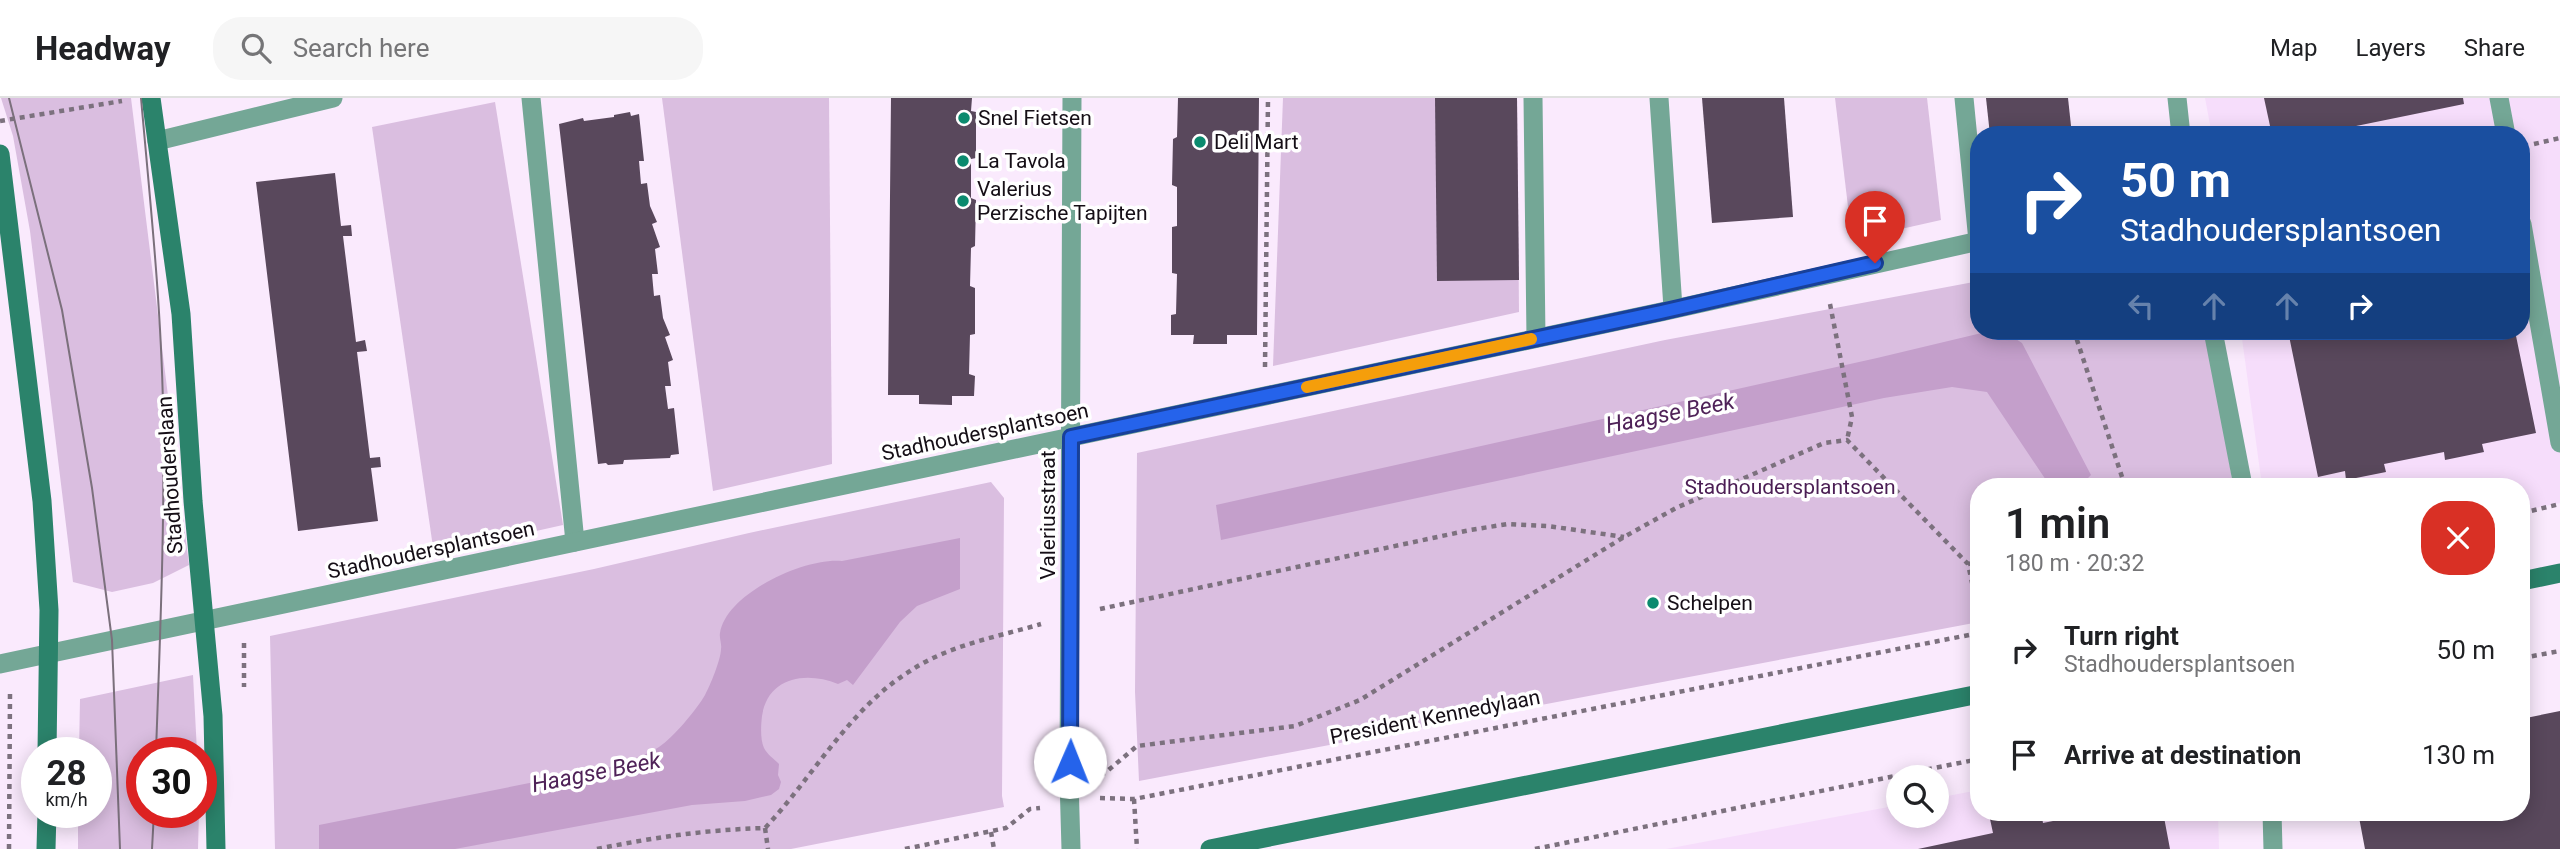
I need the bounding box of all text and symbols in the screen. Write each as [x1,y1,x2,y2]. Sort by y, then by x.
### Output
search box [213,17,703,80]
text: Headway [35,29,171,68]
icon: search [237,29,275,67]
text: Search here [293,33,429,63]
text: Map [2270,34,2318,62]
text: Layers [2356,34,2426,62]
text: Share [2464,34,2525,62]
place label: Snel Fietsen [978,106,1092,130]
marker: Snel Fietsen [956,110,972,126]
place label: Deli Mart [1214,130,1299,154]
marker: Deli Mart [1192,134,1208,150]
place label: La Tavola [977,149,1066,173]
text: 50 m [2120,152,2231,209]
marker: La Tavola [955,153,971,169]
icon: right [2005,154,2096,245]
place label: Valerius Perzische Tapijten [977,177,1148,225]
pin [1845,191,1905,263]
marker: Valerius Perzische Tapijten [955,193,971,209]
icon: arrive [1856,202,1894,240]
text: Stadhoudersplantsoen [2120,211,2442,249]
icon: left [2122,287,2160,325]
icon: ahead [2195,287,2233,325]
icon: ahead [2268,287,2306,325]
icon: right [2341,287,2379,325]
water label: Haagse Beek [1603,388,1737,439]
street label: Stadhouderslaan [153,395,187,555]
street label: Stadhoudersplantsoen [879,398,1091,466]
street label: Valeriusstraat [1036,450,1060,580]
park label: Stadhoudersplantsoen [1685,475,1896,499]
text: 1 min [2005,499,2110,548]
button: close [2421,501,2495,575]
street label: Stadhoudersplantsoen [325,516,537,584]
text: 180 m · 20:32 [2005,550,2144,577]
place label: Schelpen [1667,591,1753,615]
marker: Schelpen [1645,595,1661,611]
text: Turn right [2064,621,2179,651]
icon: right [2005,631,2043,669]
text: 50 m [2437,635,2495,665]
text: Stadhoudersplantsoen [2064,651,2295,678]
street label: President Kennedylaan [1328,685,1542,749]
position arrow [1033,725,1107,799]
icon: arrive [2005,736,2043,774]
speed limit sign: 30 [126,737,217,828]
text: Arrive at destination [2064,740,2301,770]
text: 130 m [2422,740,2495,770]
water label: Haagse Beek [529,747,663,798]
text: 28 [46,753,87,794]
map controls [1886,765,1949,828]
button: search [1886,765,1949,828]
text: km/h [45,789,88,810]

